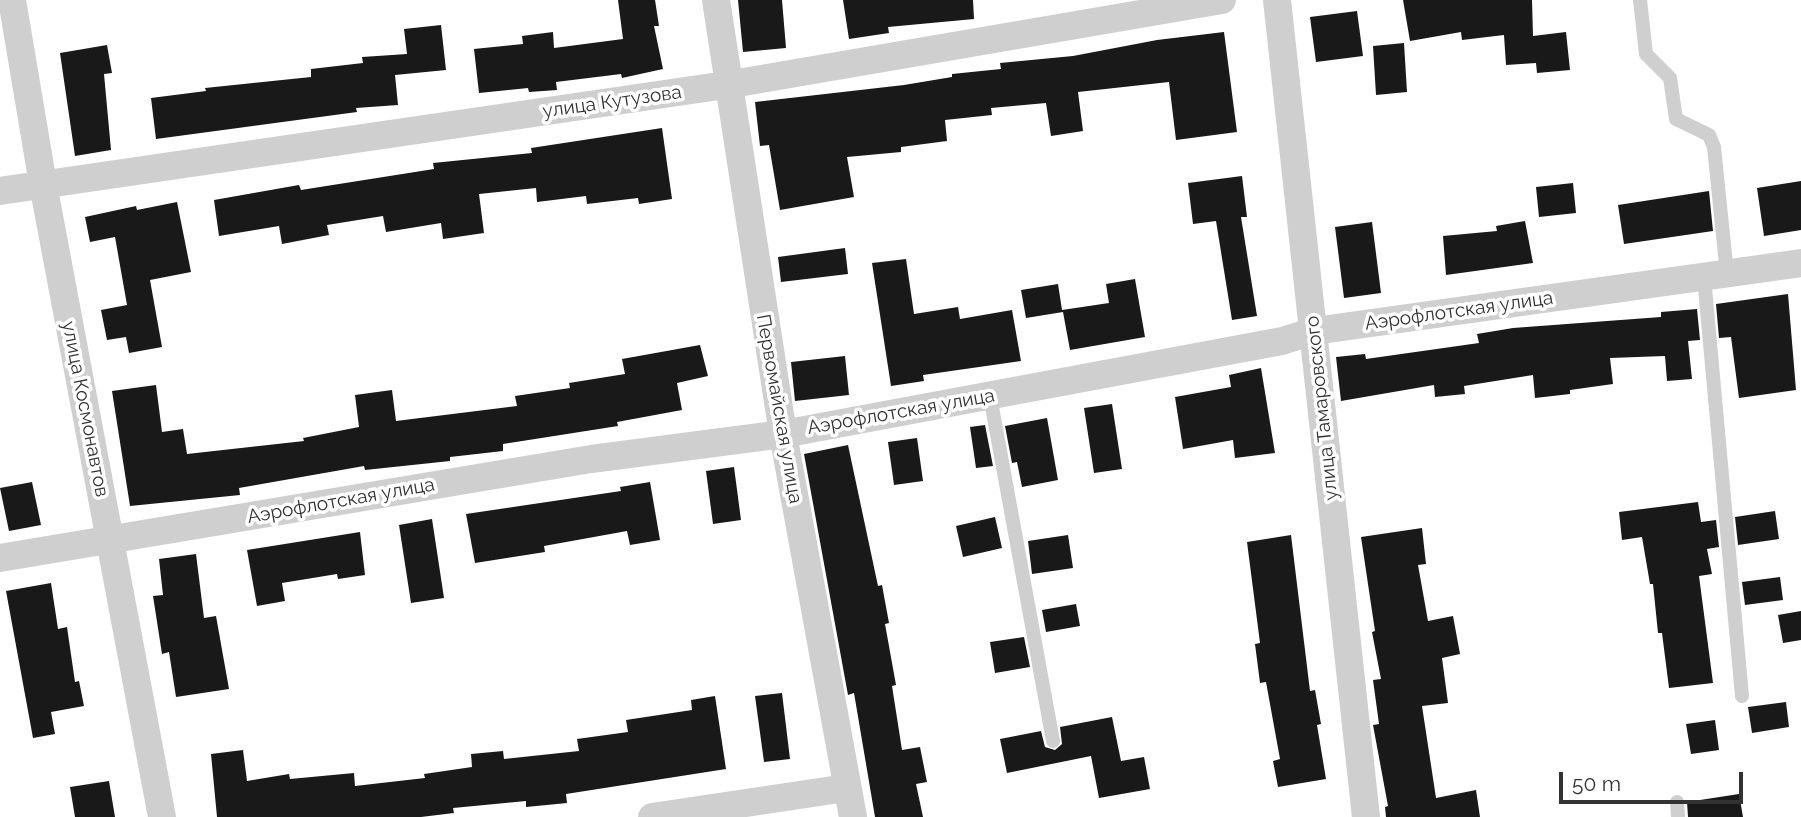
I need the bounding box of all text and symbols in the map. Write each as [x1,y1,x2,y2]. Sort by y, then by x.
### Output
street label: улица Кутузова [541,81,683,123]
street label: Аэрофлотская улица [1363,286,1555,336]
street label: Первомайская улица [751,313,807,505]
street label: улица Тамаровского [1301,315,1343,501]
street label: улица Космонавтов [57,319,113,499]
street label: Аэрофлотская улица [806,384,996,440]
street label: Аэрофлотская улица [246,473,436,529]
scale bar [1563,758,1747,802]
text: 50 m [1572,771,1621,796]

